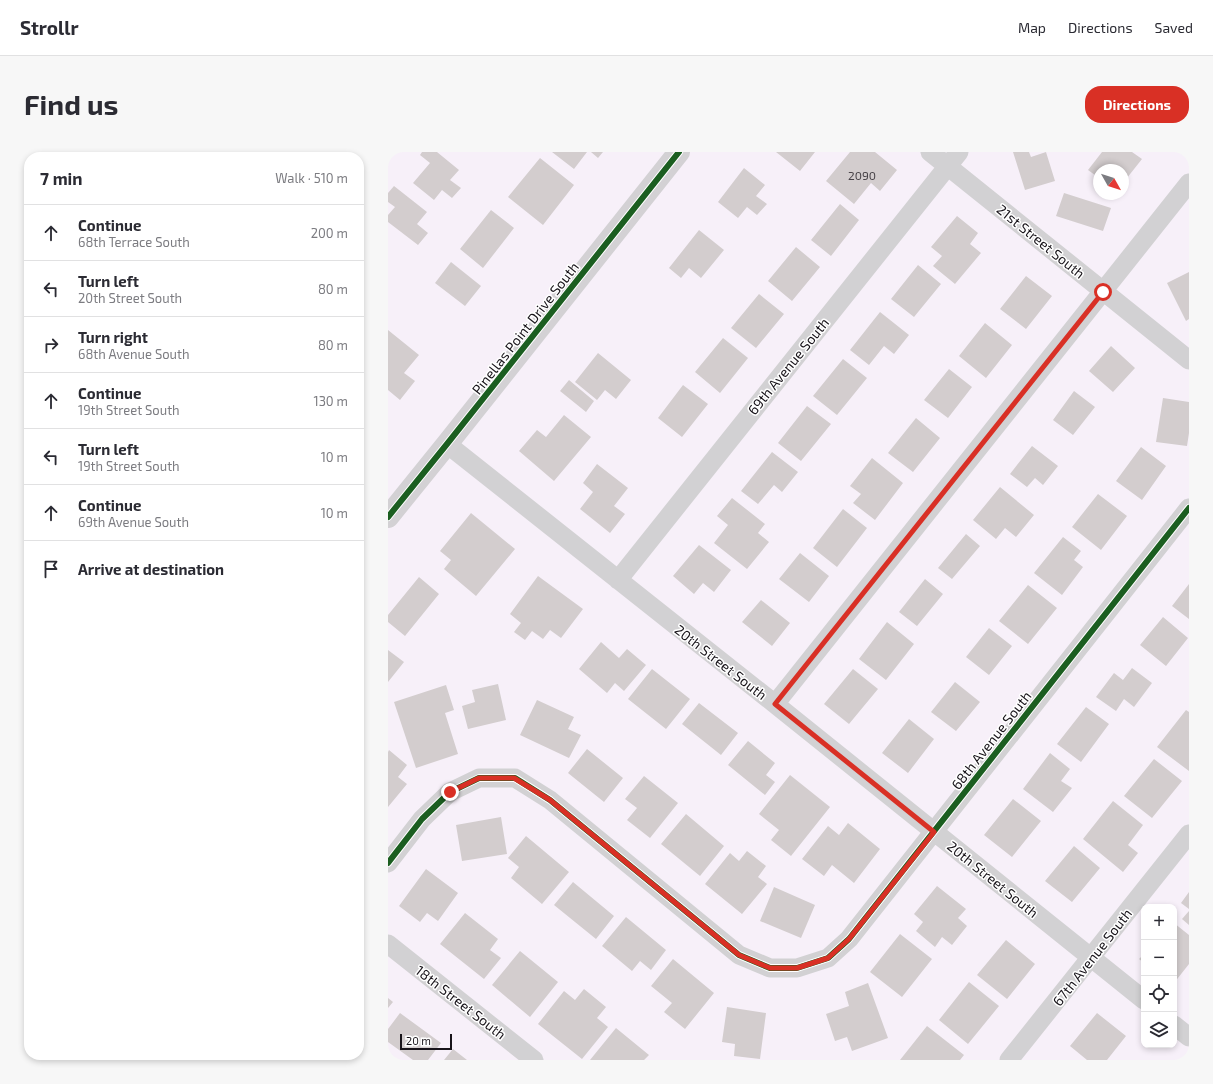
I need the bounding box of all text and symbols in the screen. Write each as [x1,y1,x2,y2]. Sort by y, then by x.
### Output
text: Strollr [20,16,79,39]
text: Map [1018,19,1046,36]
text: Directions [1068,19,1133,36]
text: Saved [1155,19,1193,36]
button: Directions [1085,86,1189,123]
text: Find us [24,87,118,121]
north arrow [1093,164,1129,200]
text: 7 min [40,168,83,188]
house number: 2090 [848,168,876,182]
text: Walk · 510 m [275,170,348,186]
street label: 21st Street South [994,200,1088,282]
text: Continue [78,216,141,234]
icon: ahead [40,222,62,244]
text: 200 m [311,225,348,241]
text: 68th Terrace South [78,234,190,250]
street label: Pinellas Point Drive South [468,258,582,398]
text: Turn left [78,272,139,290]
icon: left [40,278,62,300]
text: 80 m [318,281,348,297]
route start [1094,283,1112,301]
text: 20th Street South [78,290,182,306]
street label: 69th Avenue South [744,314,832,418]
text: Turn right [78,328,148,346]
icon: right [40,334,62,356]
text: 80 m [318,337,348,353]
text: 68th Avenue South [78,346,189,362]
text: Continue [78,384,141,402]
icon: ahead [40,390,62,412]
text: 130 m [313,393,348,409]
text: 19th Street South [78,402,180,418]
text: Turn left [78,440,139,458]
icon: left [40,446,62,468]
text: 10 m [321,449,348,465]
text: 19th Street South [78,458,180,474]
text: Continue [78,496,141,514]
icon: ahead [40,502,62,524]
text: 10 m [321,505,348,521]
text: 69th Avenue South [78,514,189,530]
icon: arrive [40,558,62,580]
text: Arrive at destination [78,560,224,578]
street label: 20th Street South [672,621,770,703]
street label: 68th Avenue South [947,687,1035,793]
route end [441,783,459,801]
street label: 20th Street South [944,837,1042,921]
map controls [1141,904,1177,1048]
button: + [1141,904,1177,940]
street label: 67th Avenue South [1049,905,1135,1009]
button: − [1141,940,1177,976]
street label: 18th Street South [412,961,510,1043]
button: locate [1141,976,1177,1012]
button: layers [1141,1012,1177,1048]
scale bar [400,1032,452,1051]
text: 20 m [406,1034,431,1047]

